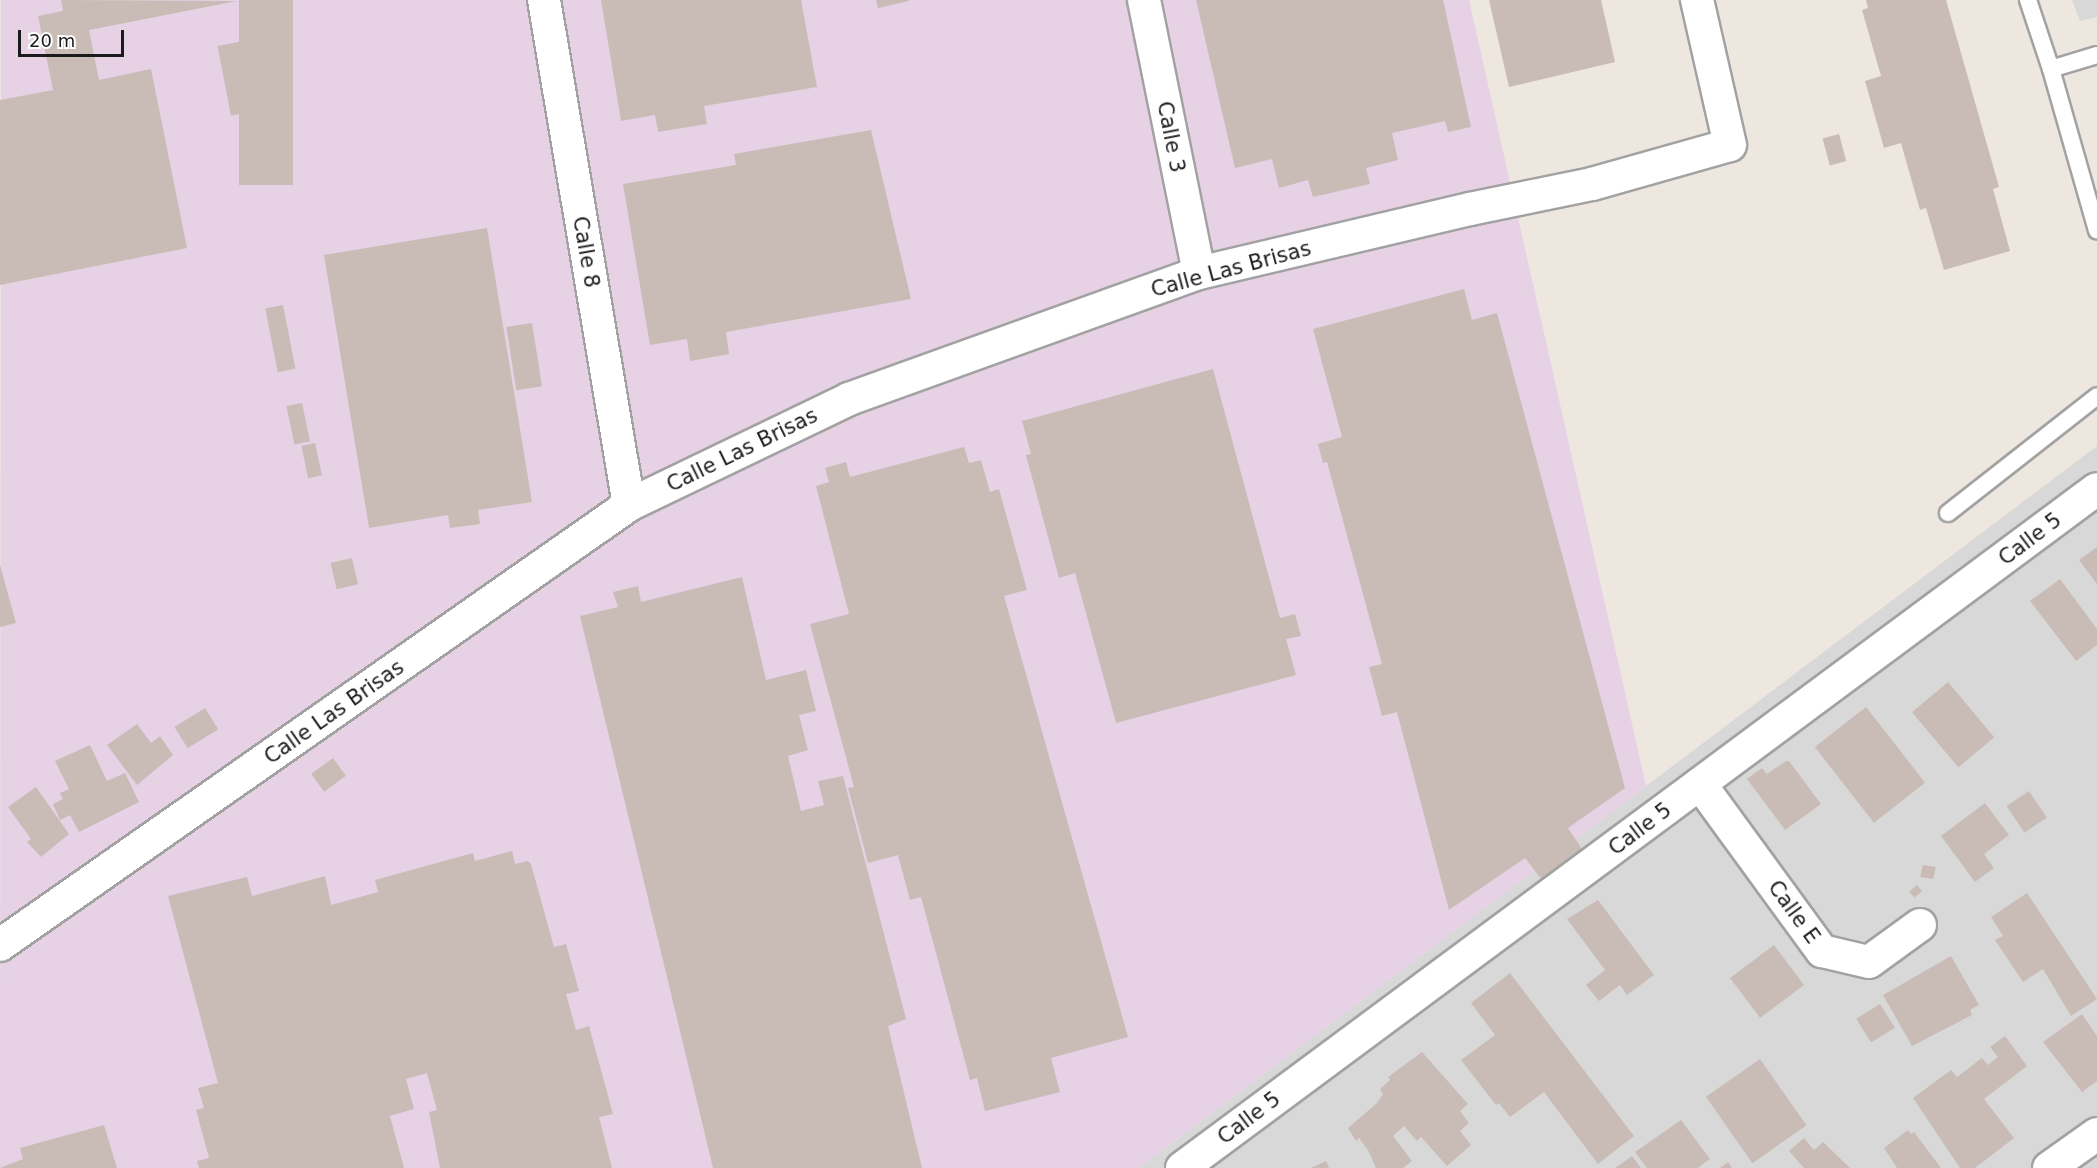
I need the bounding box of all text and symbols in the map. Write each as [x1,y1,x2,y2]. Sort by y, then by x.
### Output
scale bar [21,18,128,56]
text: 20 m [29,30,75,51]
street label: Calle 3 [1152,99,1190,175]
street label: Calle 8 [567,214,605,290]
street label: Calle Las Brisas [1148,236,1314,302]
street label: Calle Las Brisas [663,403,821,497]
street label: Calle 5 [1994,507,2066,571]
street label: Calle Las Brisas [259,654,409,770]
street label: Calle 5 [1604,797,1676,861]
street label: Calle E [1763,875,1825,949]
street label: Calle 5 [1213,1086,1285,1150]

